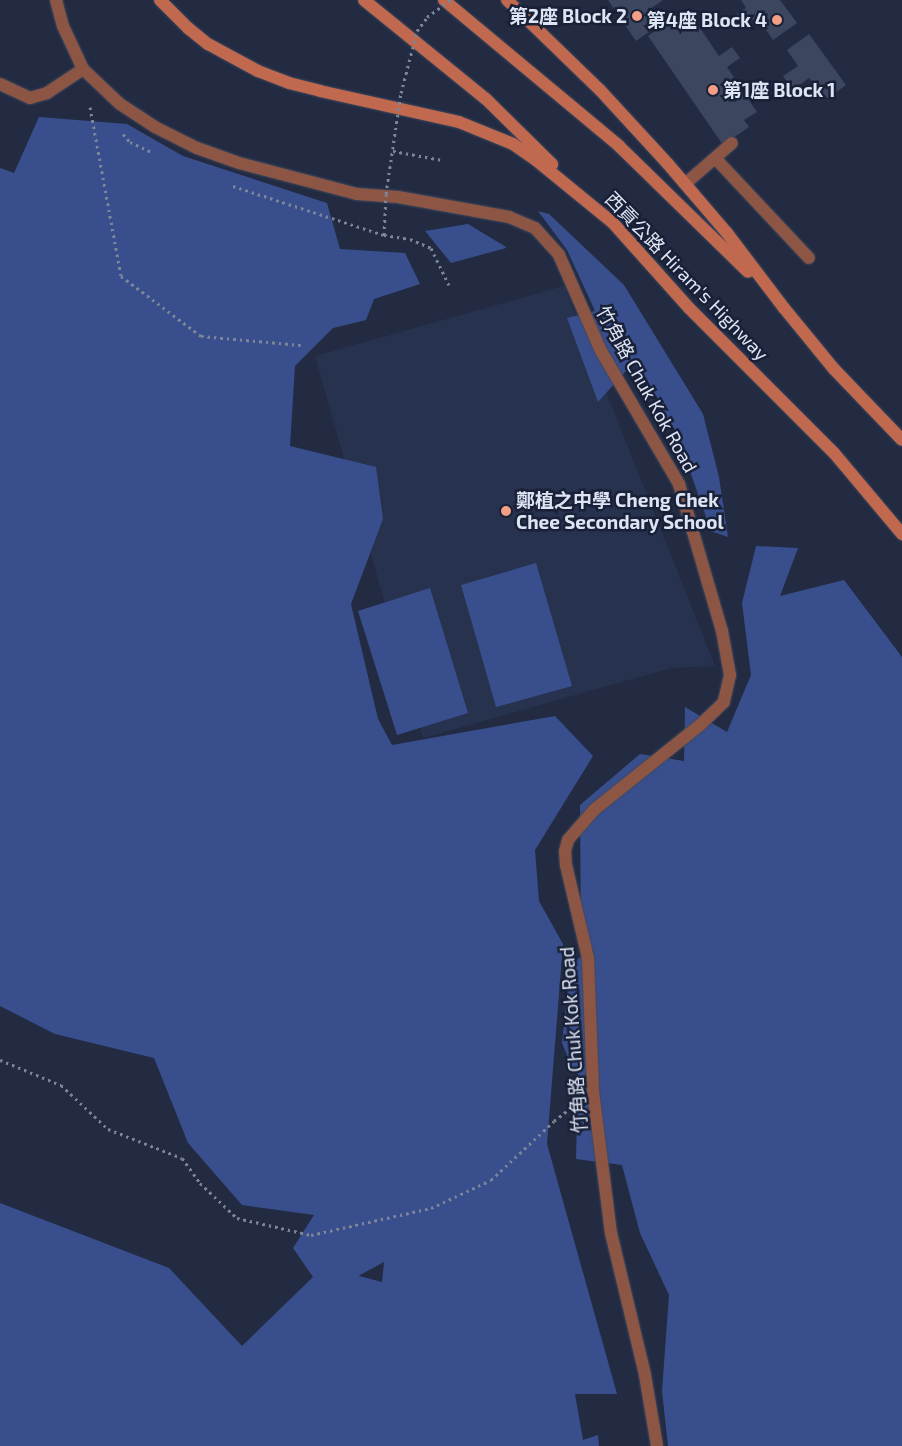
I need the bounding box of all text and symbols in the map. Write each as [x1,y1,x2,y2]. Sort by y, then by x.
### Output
place label: 第2座 Block 2 [509,5,627,27]
place label: 第4座 Block 4 [647,9,767,31]
marker: 第2座 Block 2 [631,10,643,22]
marker: 第4座 Block 4 [771,14,783,26]
place label: 第1座 Block 1 [723,79,836,101]
marker: 第1座 Block 1 [707,84,719,96]
street label: 西貢公路 Hiram's Highway [601,187,773,365]
street label: 竹角路 Chuk Kok Road [592,302,702,476]
place label: 鄭植之中學 Cheng Chek Chee Secondary School [516,489,724,533]
marker: 鄭植之中學 Cheng Chek Chee Secondary School [500,505,512,517]
street label: 竹角路 Chuk Kok Road [555,946,591,1134]

